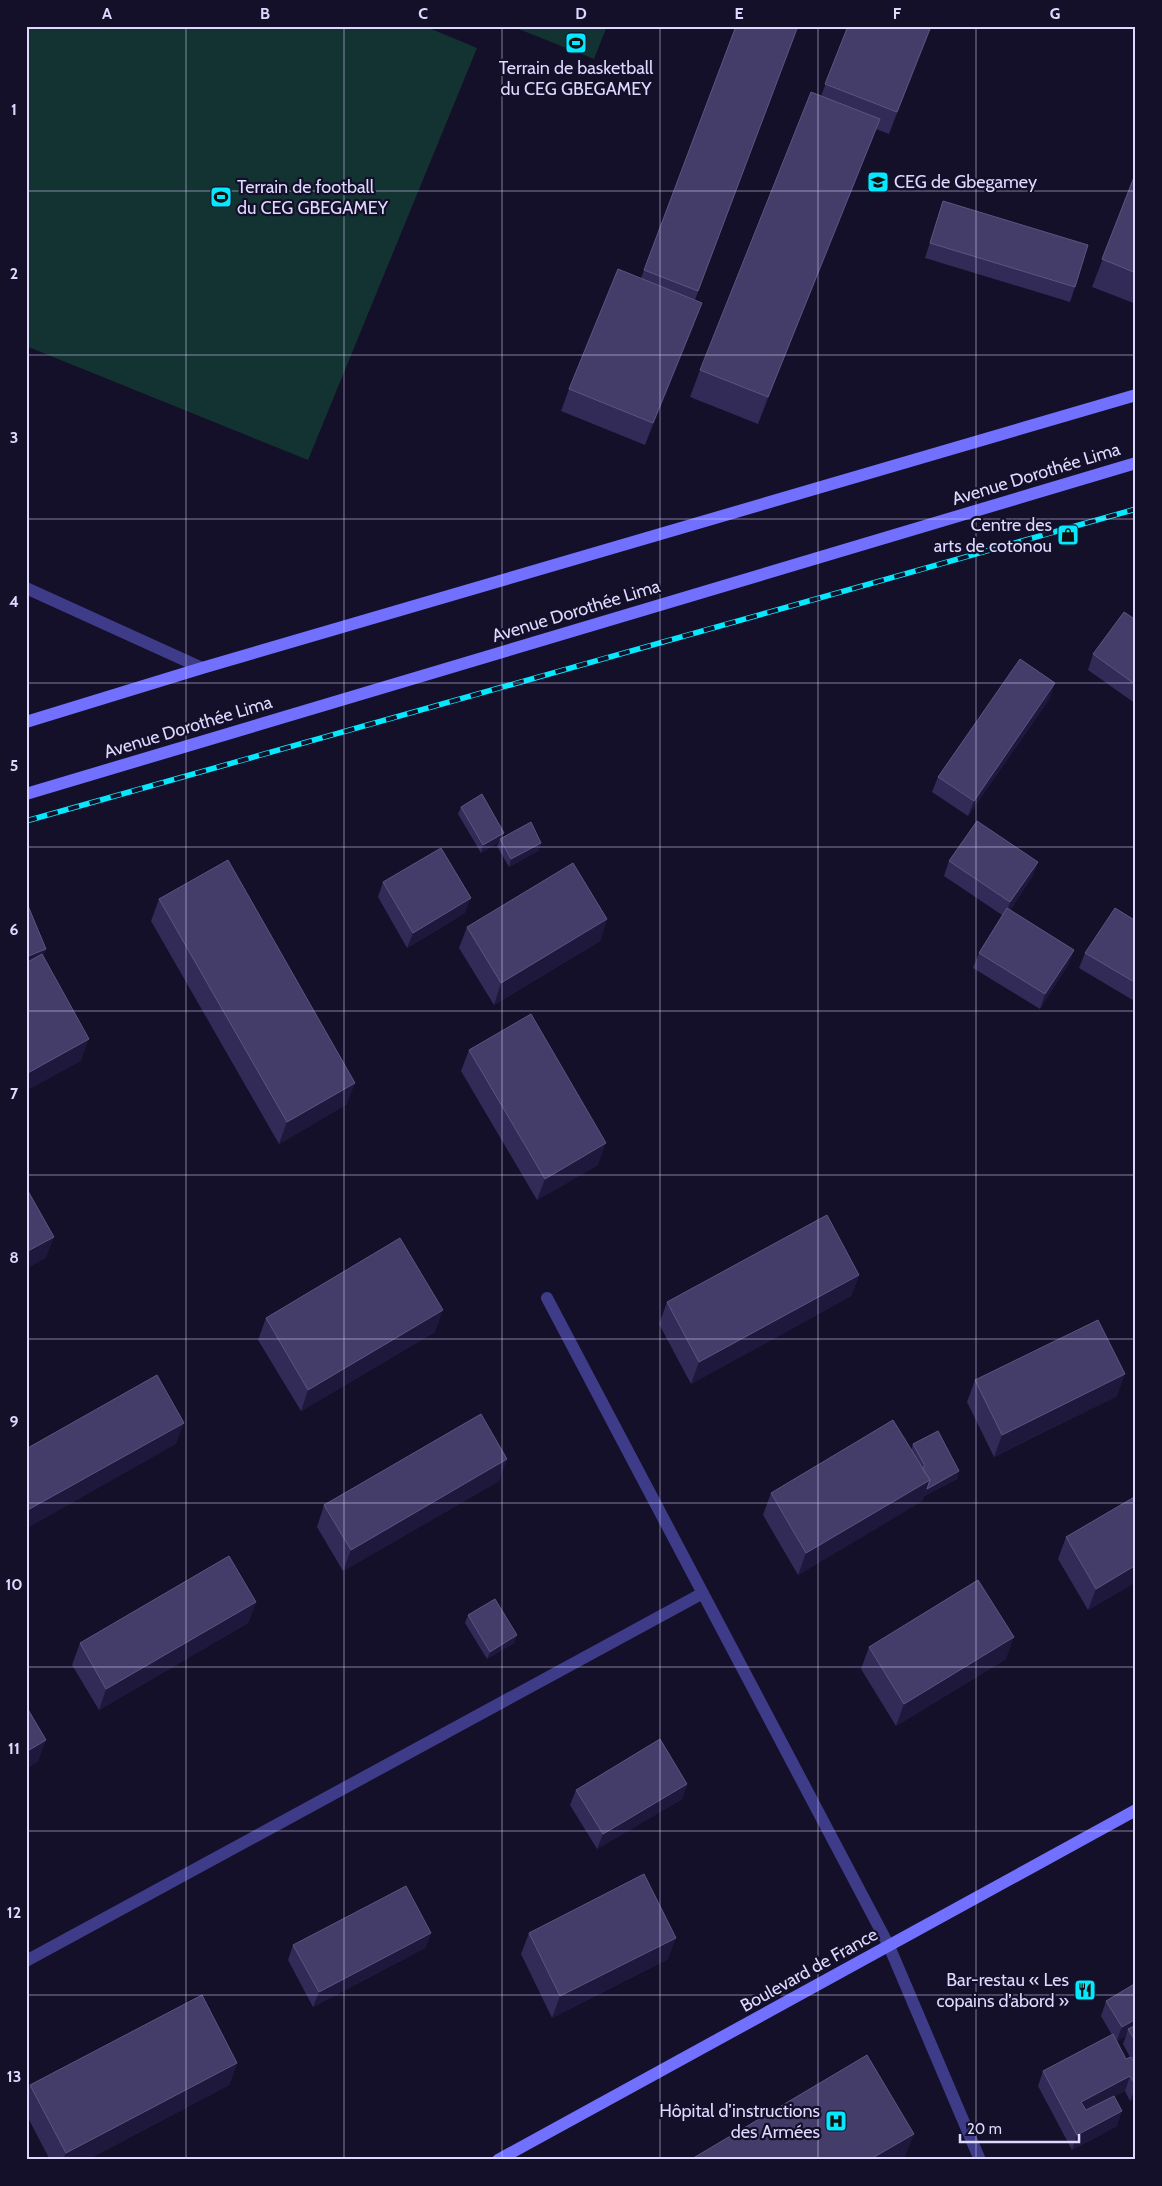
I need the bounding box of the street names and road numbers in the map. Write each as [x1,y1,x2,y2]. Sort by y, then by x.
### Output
street label: Avenue Dorothée Lima [949,438,1123,510]
street label: Avenue Dorothée Lima [489,575,663,647]
street label: Avenue Dorothée Lima [101,691,275,763]
street label: Boulevard de France [736,1923,882,2017]

